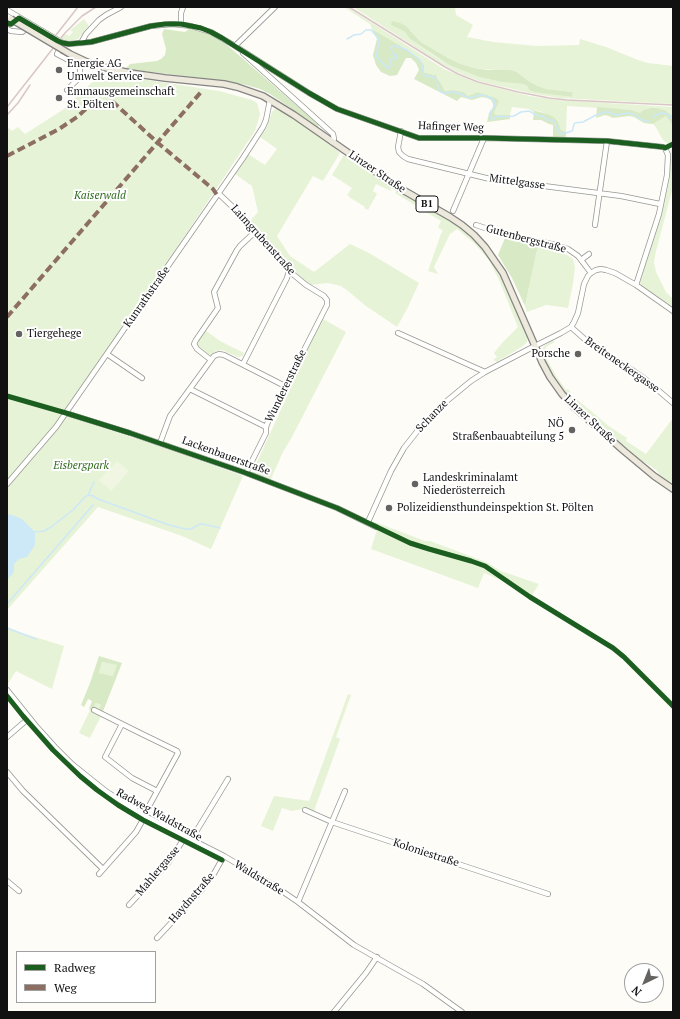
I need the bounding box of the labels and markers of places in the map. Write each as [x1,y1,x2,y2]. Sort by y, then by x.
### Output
place label: Energie AG Umwelt Service [67,57,143,83]
marker: Energie AG Umwelt Service [54,65,64,75]
place label: Emmausgemeinschaft St. Pölten [67,85,175,111]
marker: Emmausgemeinschaft St. Pölten [54,93,64,103]
place label: Tiergehege [27,327,82,341]
marker: Tiergehege [14,329,24,339]
place label: Porsche [532,347,570,361]
marker: Porsche [573,349,583,359]
place label: NÖ Straßenbauabteilung 5 [452,417,564,443]
marker: NÖ Straßenbauabteilung 5 [567,425,577,435]
place label: Landeskriminalamt Niederösterreich [423,471,518,497]
marker: Landeskriminalamt Niederösterreich [410,479,420,489]
place label: Polizeidiensthundeinspektion St. Pölten [397,501,593,515]
marker: Polizeidiensthundeinspektion St. Pölten [384,503,394,513]

